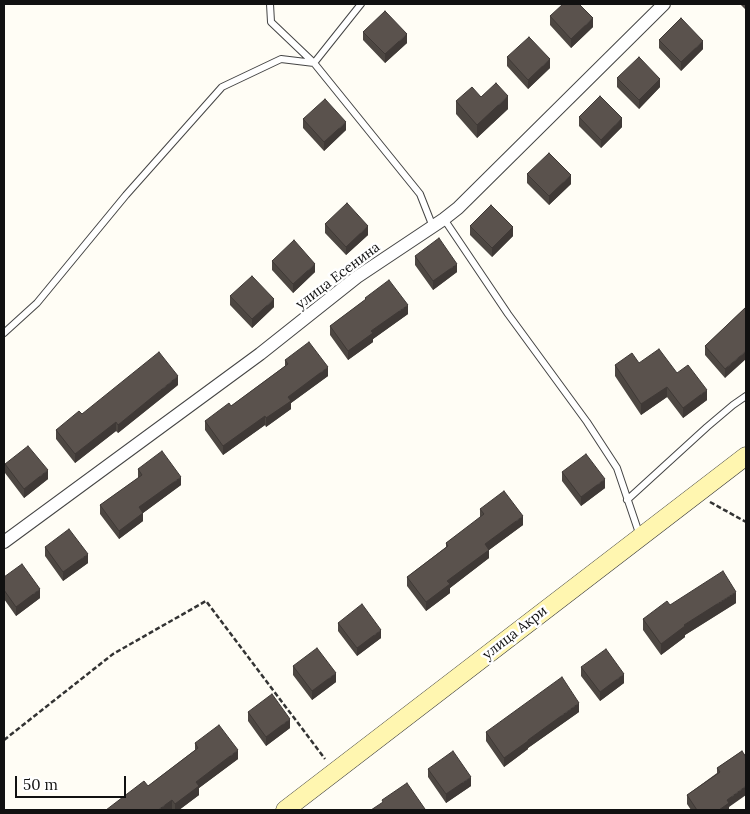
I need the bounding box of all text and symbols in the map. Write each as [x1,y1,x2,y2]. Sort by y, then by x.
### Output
street label: улица Есенина [293,239,383,313]
street label: улица Акри [479,603,551,663]
scale bar [18,766,129,798]
text: 50 m [23,775,58,794]

